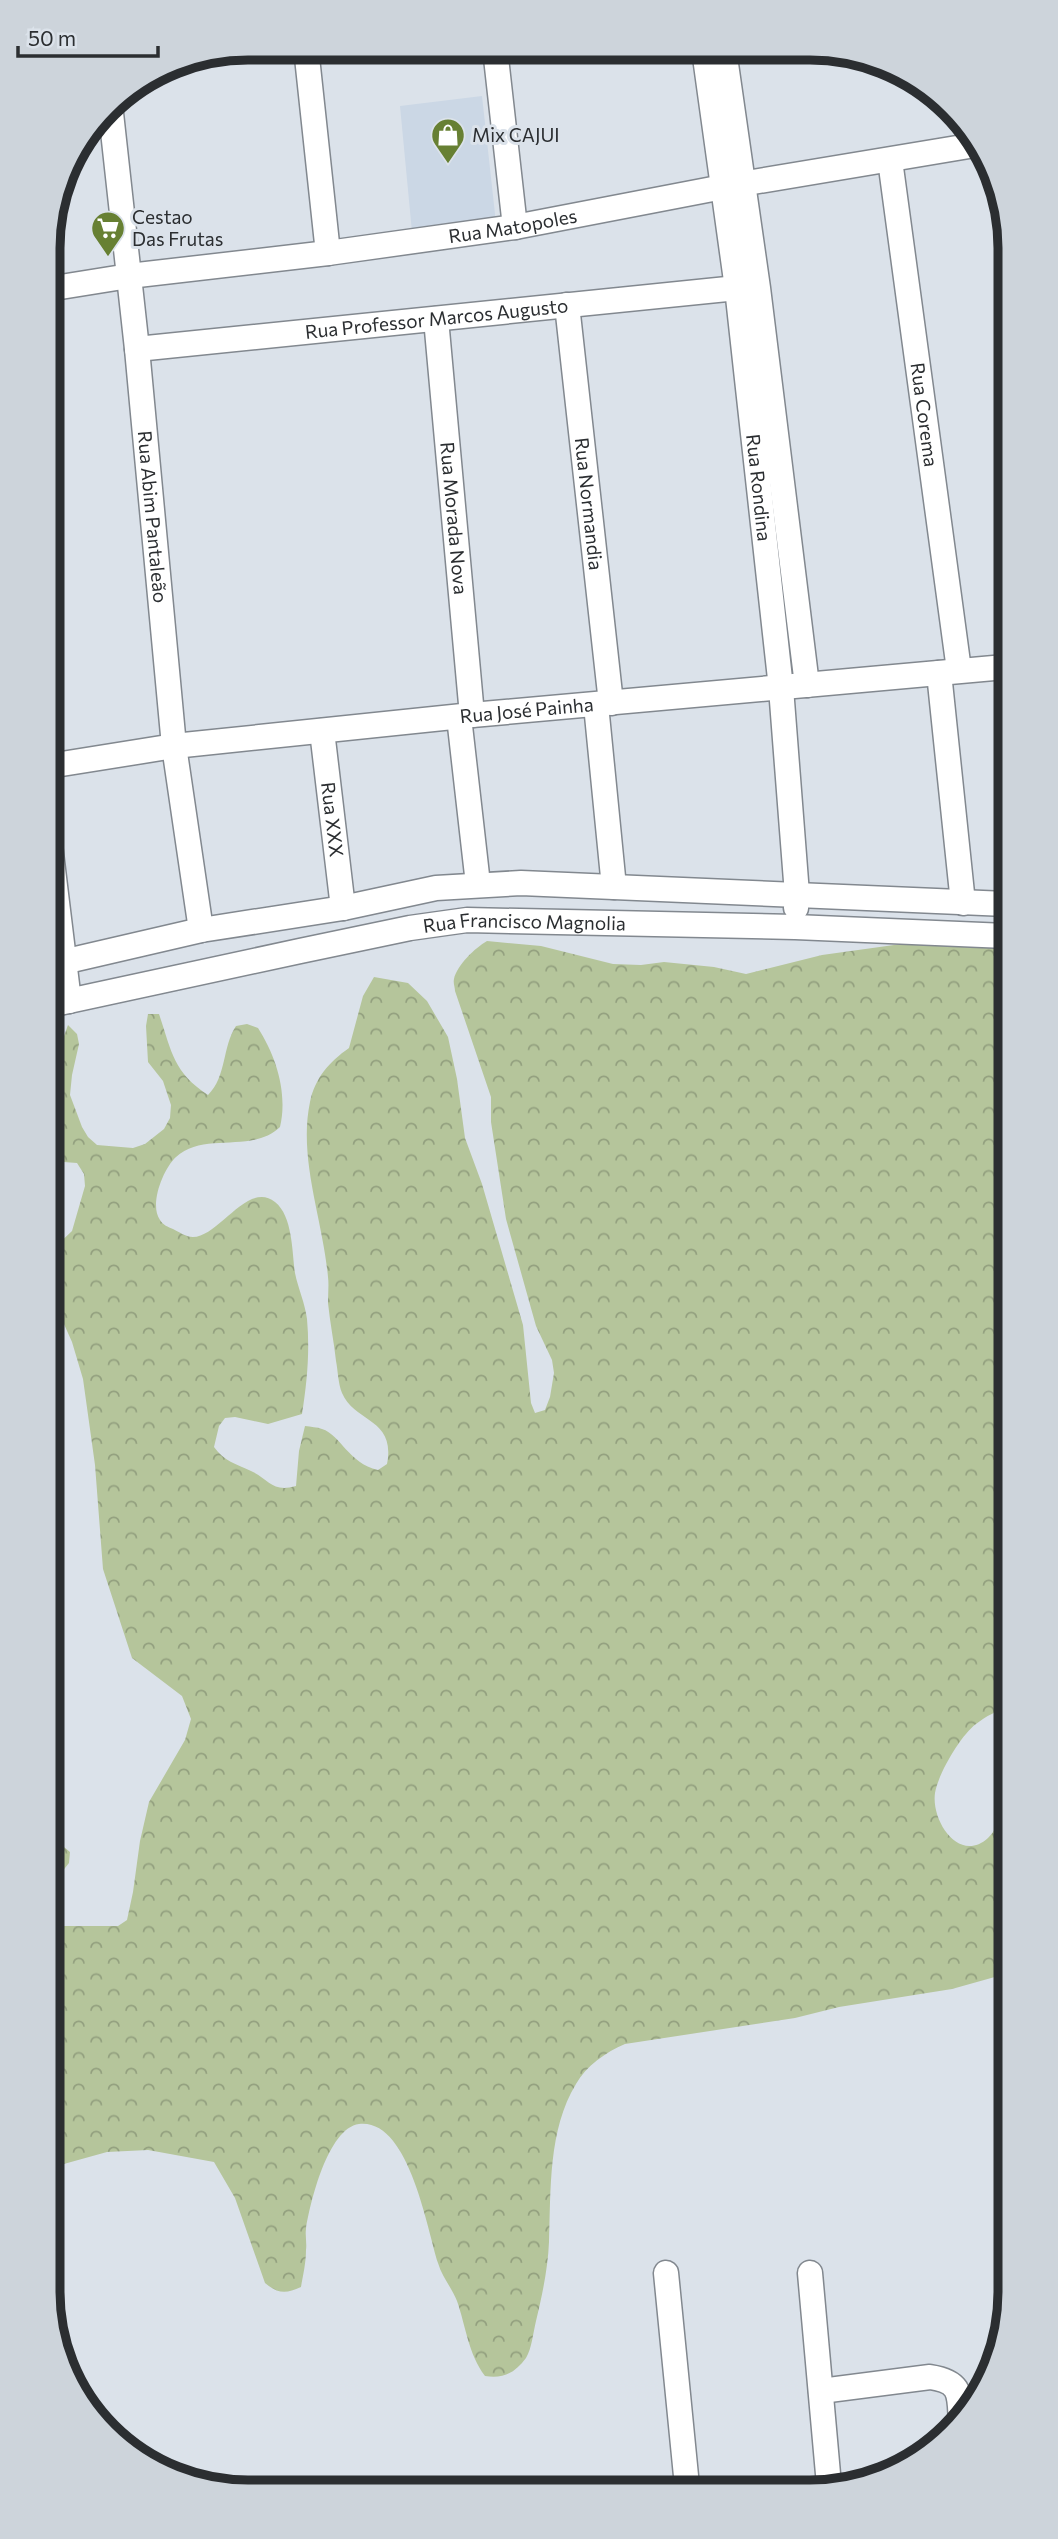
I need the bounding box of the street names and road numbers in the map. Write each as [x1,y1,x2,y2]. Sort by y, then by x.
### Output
street label: Rua Matopoles [447,203,579,247]
street label: Rua Professor Marcos Augusto [304,293,569,343]
street label: Rua Corema [907,361,943,468]
street label: Rua Abim Pantaleão [134,430,173,604]
street label: Rua Rondina [742,433,777,542]
street label: Rua Normandia [571,436,608,571]
street label: Rua Morada Nova [436,441,473,595]
street label: Rua José Painha [458,692,594,727]
street label: Rua XXX [317,780,349,858]
street label: Rua Francisco Magnolia [421,908,626,937]

